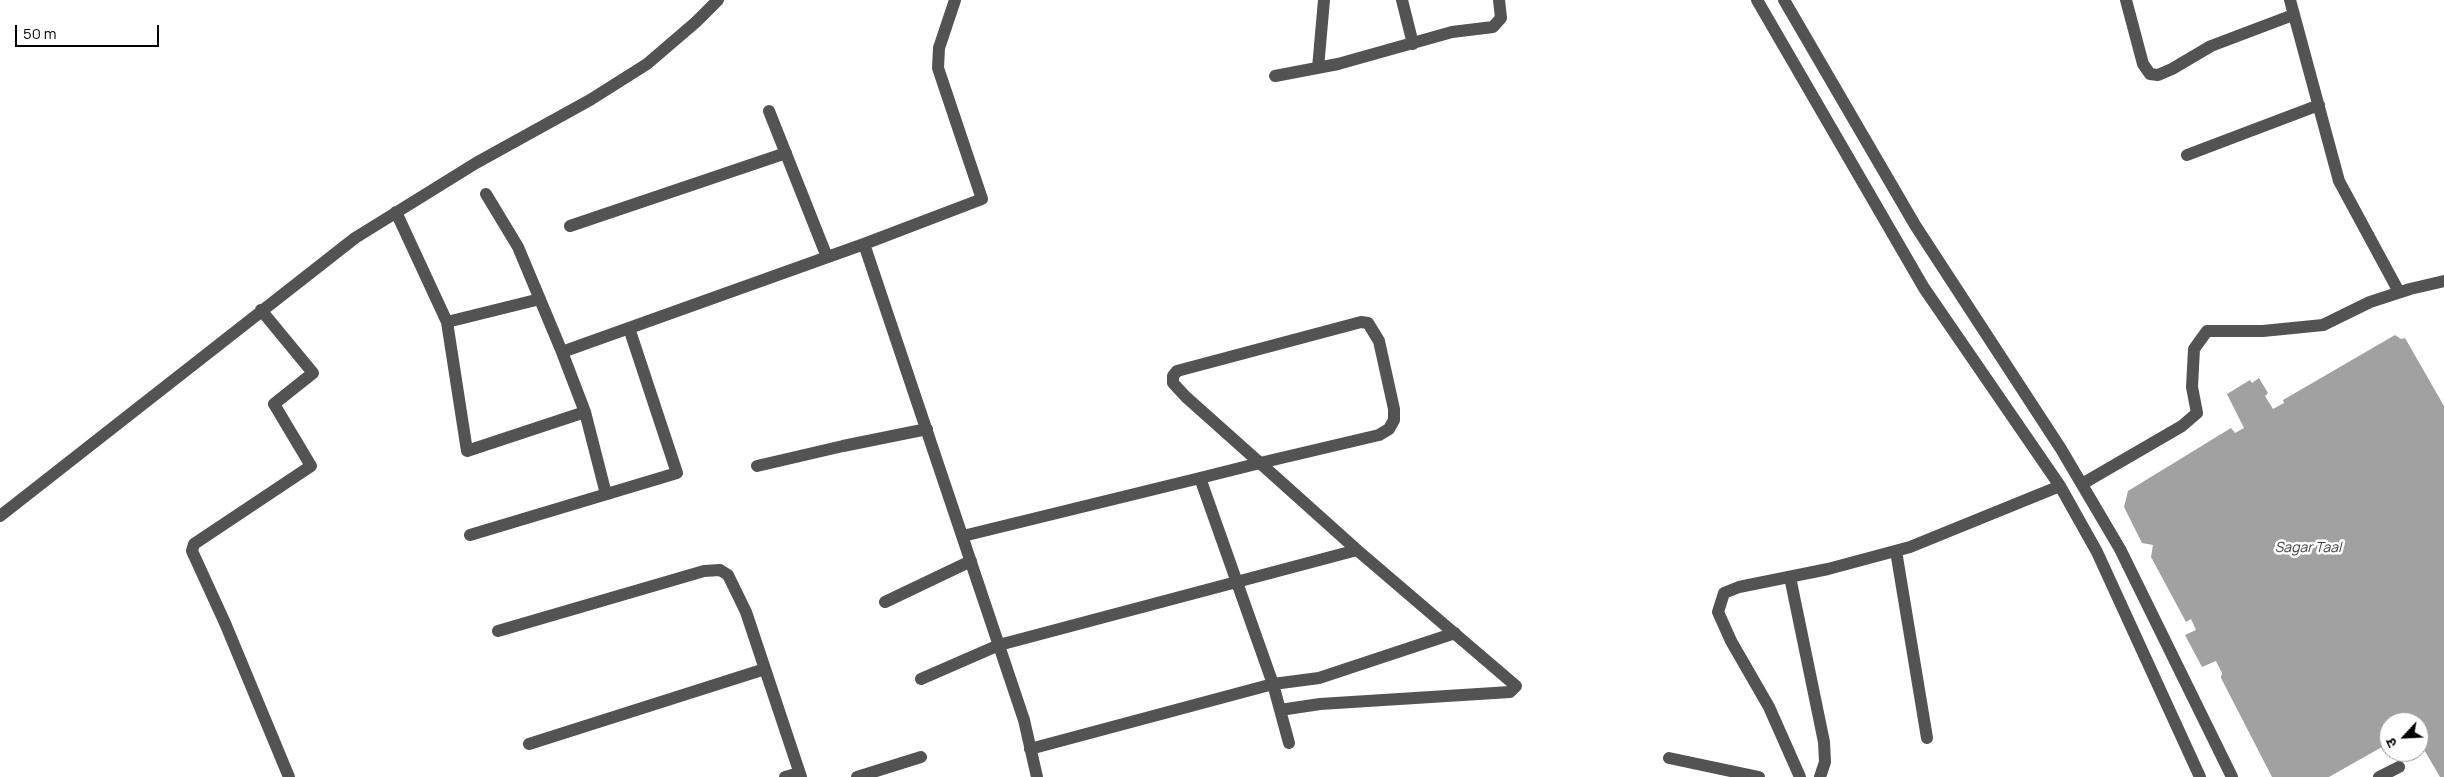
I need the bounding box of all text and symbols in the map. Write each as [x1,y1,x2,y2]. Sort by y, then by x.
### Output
scale bar [18,15,161,47]
text: 50 m [23,23,57,44]
water label: Sagar Taal [2275,540,2341,556]
north arrow [2379,712,2429,762]
text: उ [2381,735,2401,751]

